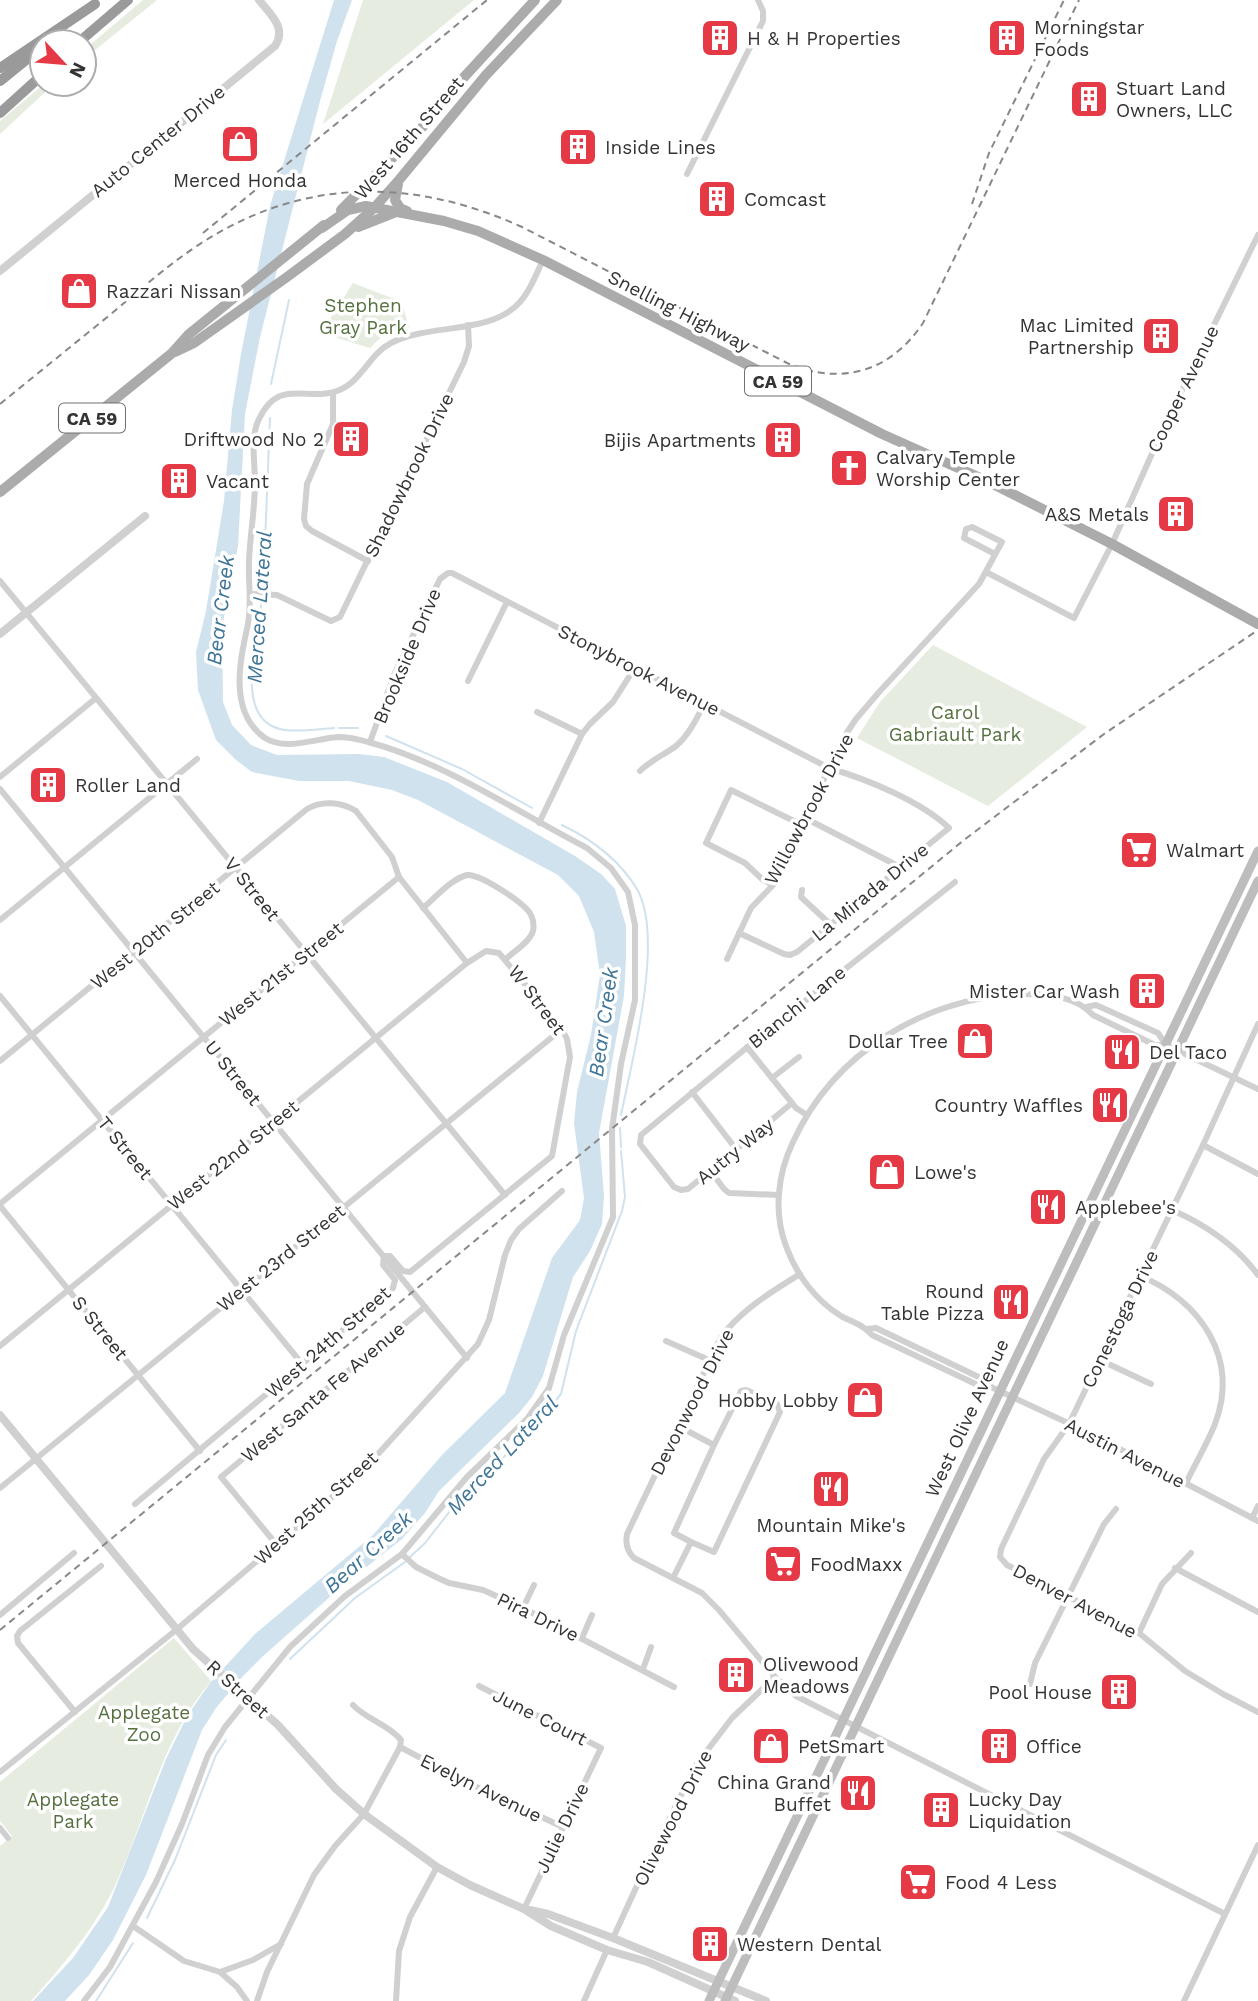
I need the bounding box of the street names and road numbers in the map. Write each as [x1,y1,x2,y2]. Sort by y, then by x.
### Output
street label: West 16th Street [349,72,469,204]
street label: Auto Center Drive [86,80,230,202]
street label: Snelling Highway [604,265,754,357]
street label: Cooper Avenue [1142,322,1224,456]
road number: CA 59 [745,366,811,396]
street label: Shadowbrook Drive [359,389,459,561]
road number: CA 59 [59,404,125,432]
street label: Brookside Drive [368,585,446,727]
street label: Stonybrook Avenue [554,619,724,721]
street label: Willowbrook Drive [759,729,859,889]
street label: La Mirada Drive [807,838,933,946]
street label: V Street [219,852,285,926]
street label: West 20th Street [86,876,224,994]
street label: West 21st Street [214,917,348,1031]
street label: W Street [503,961,571,1039]
street label: Bianchi Lane [744,961,850,1053]
street label: U Street [200,1036,266,1110]
street label: West 22nd Street [163,1095,303,1215]
street label: T Street [93,1112,157,1184]
street label: Autry Way [692,1113,778,1189]
street label: West 23rd Street [212,1199,350,1317]
street label: Conestoga Drive [1077,1246,1163,1392]
street label: West 24th Street [261,1281,395,1403]
street label: S Street [67,1291,133,1365]
street label: West Santa Fe Avenue [236,1317,410,1467]
street label: Devonwood Drive [645,1325,739,1479]
street label: West Olive Avenue [920,1335,1014,1501]
street label: Austin Avenue [1061,1413,1189,1493]
street label: West 25th Street [249,1446,383,1570]
street label: Denver Avenue [1009,1559,1141,1643]
street label: Pira Drive [493,1587,583,1647]
street label: R Street [202,1655,274,1723]
street label: June Court [489,1683,591,1751]
street label: Olivewood Drive [629,1746,717,1890]
street label: Evelyn Avenue [417,1749,545,1827]
street label: Julie Drive [530,1779,594,1877]

